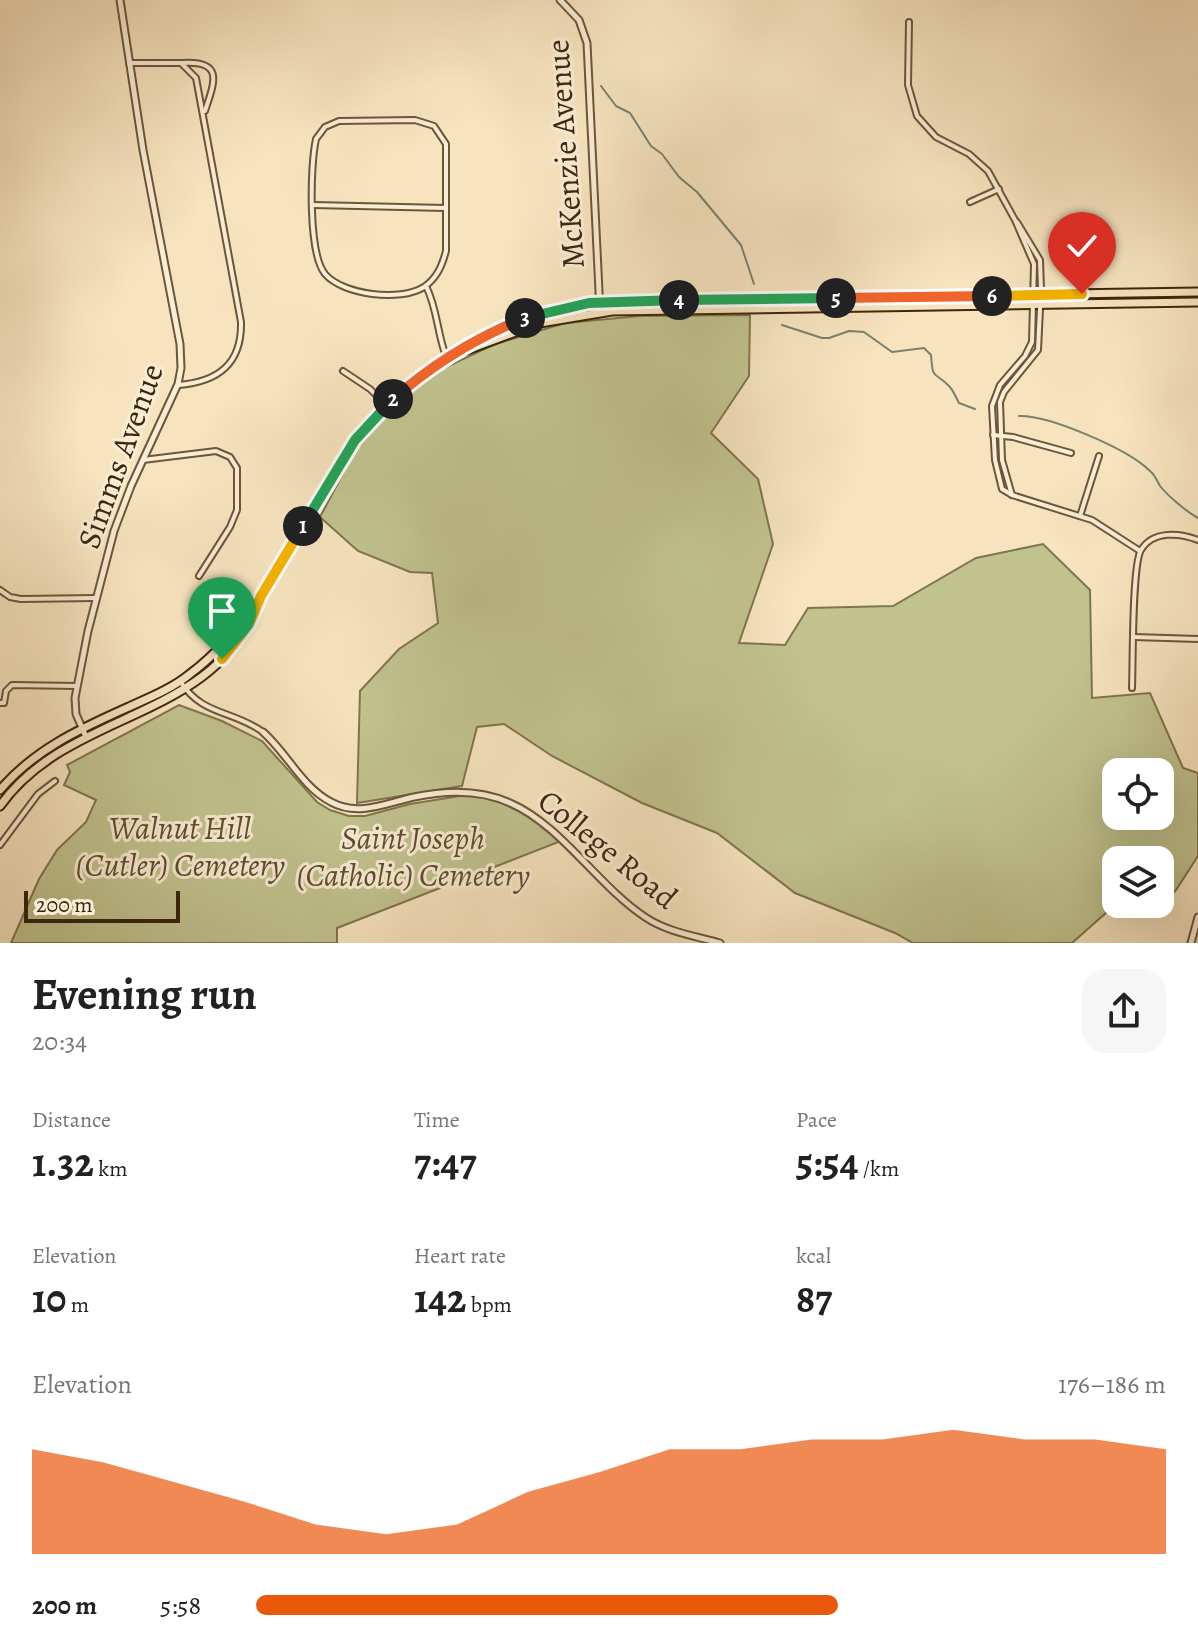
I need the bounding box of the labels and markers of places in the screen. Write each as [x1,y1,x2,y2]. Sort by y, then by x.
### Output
pin [1048,212,1116,294]
pin: 6 [972,276,1012,316]
pin: 5 [816,278,856,318]
pin: 4 [659,280,699,320]
pin: 3 [505,298,545,338]
pin: 2 [373,379,413,419]
pin: 1 [283,506,323,546]
pin [188,577,256,659]

